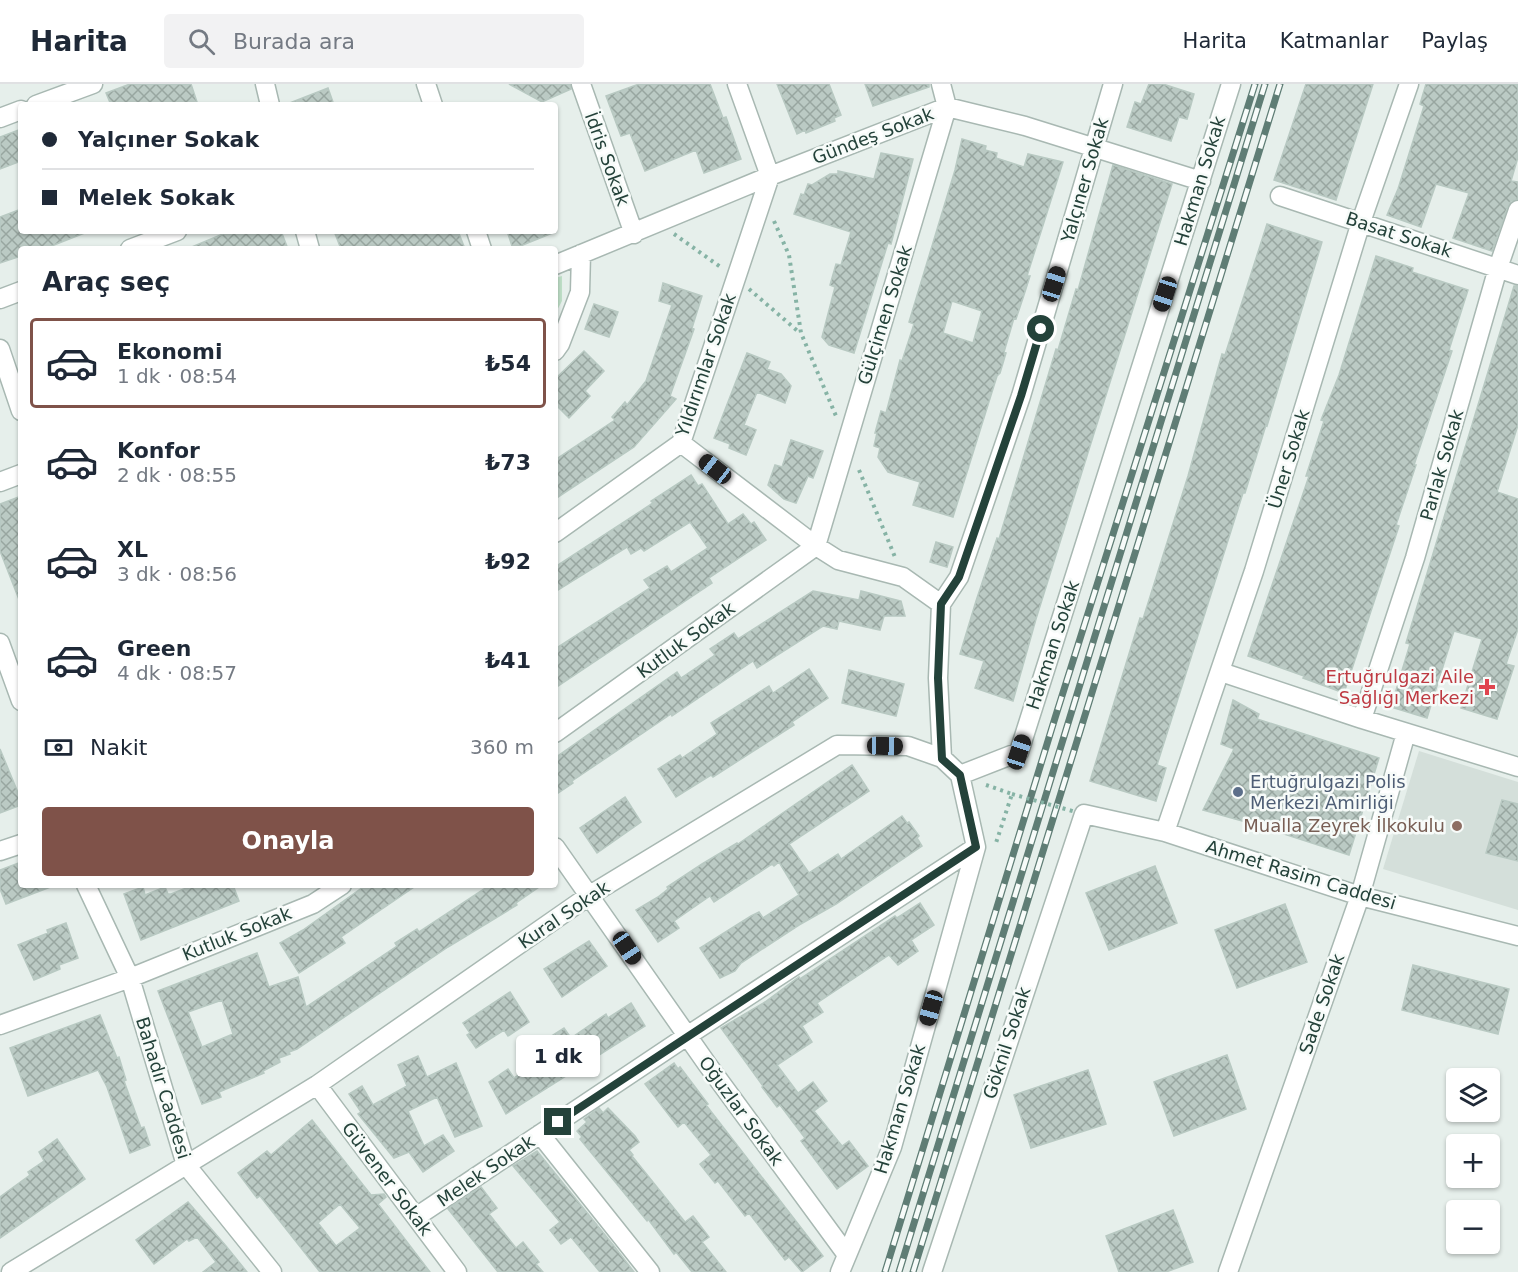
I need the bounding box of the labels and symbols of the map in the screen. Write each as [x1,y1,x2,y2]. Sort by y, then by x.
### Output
street label: Gündeş Sokak [809,103,937,168]
street label: İdris Sokak [581,109,634,209]
street label: Hakman Sokak [1170,113,1229,248]
street label: Yalçıner Sokak [1056,114,1113,246]
street label: Basat Sokak [1343,207,1456,262]
street label: Gülçimen Sokak [853,242,916,387]
car [1040,264,1068,304]
car [1151,274,1179,314]
street label: Yıldırımlar Sokak [671,290,740,440]
route start [1027,315,1054,342]
street label: Üner Sokak [1263,406,1314,511]
street label: Parlak Sokak [1416,406,1468,523]
car [695,451,735,487]
street label: Hakman Sokak [1022,577,1083,712]
street label: Kutluk Sokak [633,597,739,682]
place label: Ertuğrulgazi Aile Sağlığı Merkezi [1326,666,1474,708]
marker: Ertuğrulgazi Aile Sağlığı Merkezi [1478,678,1496,696]
car [1005,732,1033,772]
car [867,737,903,755]
place label: Ertuğrulgazi Polis Merkezi Amirliği [1250,771,1406,813]
marker: Ertuğrulgazi Polis Merkezi Amirliği [1231,785,1245,799]
place label: Mualla Zeyrek İlkokulu [1243,815,1445,836]
marker: Mualla Zeyrek İlkokulu [1450,819,1464,833]
street label: Ahmet Rasim Caddesi [1203,836,1399,913]
street label: Kural Sokak [514,876,614,953]
street label: Kutluk Sokak [179,902,295,965]
car [609,928,645,968]
street label: Sade Sokak [1295,950,1349,1057]
street label: Göknil Sokak [979,984,1035,1102]
car [917,988,945,1028]
street label: Bahadır Caddesi [132,1014,195,1161]
callout: 1 dk [516,1035,600,1077]
street label: Hakman Sokak [870,1041,929,1176]
street label: Oğuzlar Sokak [695,1052,788,1170]
route end [544,1108,571,1135]
street label: Güvener Sokak [338,1118,437,1240]
street label: Melek Sokak [433,1130,539,1211]

